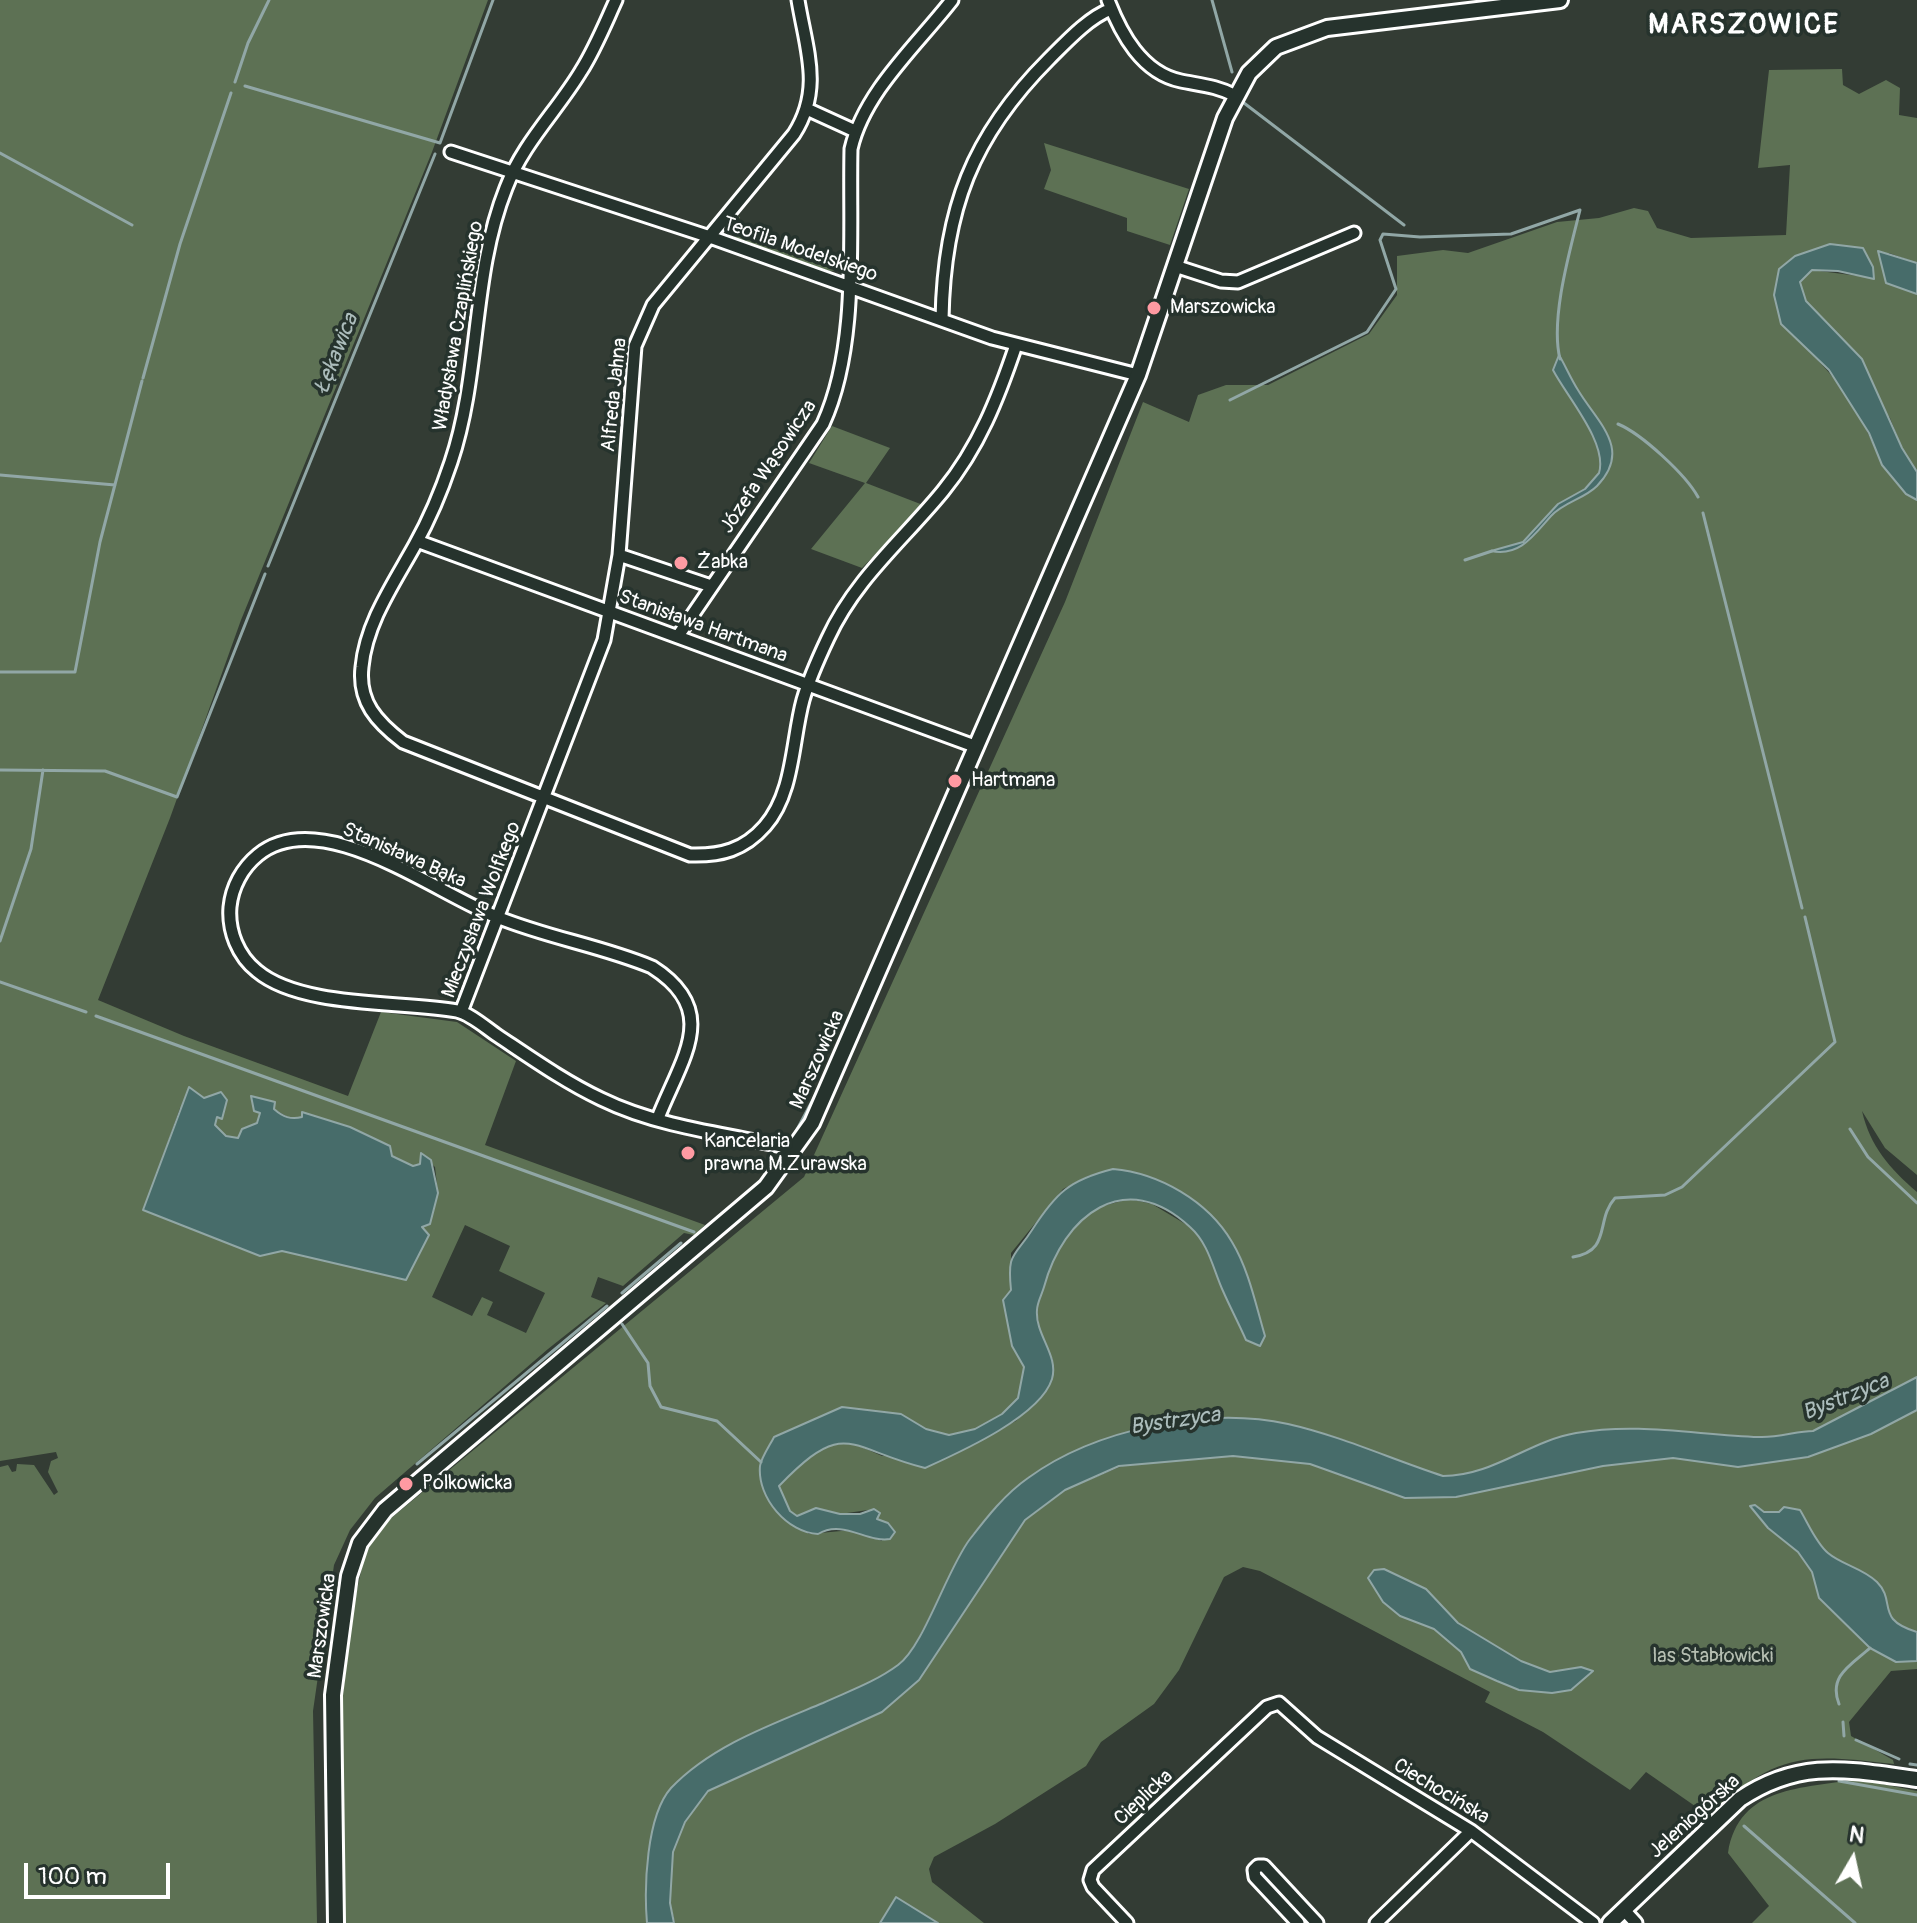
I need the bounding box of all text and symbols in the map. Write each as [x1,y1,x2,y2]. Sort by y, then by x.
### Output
district label: MARSZOWICE [1648,9,1840,43]
street label: Teofila Modelskiego [720,212,880,288]
street label: Władysława Czaplińskiego [429,219,489,433]
place label: Marszowicka [1170,296,1276,320]
marker: Marszowicka [1145,299,1163,317]
water label: Łękawica [309,310,365,398]
street label: Alfreda Jahna [597,337,633,453]
street label: Józefa Wąsowicza [716,396,822,538]
place label: Żabka [697,551,748,575]
marker: Żabka [672,554,690,572]
street label: Stanisława Hartmana [615,585,791,669]
place label: Hartmana [971,769,1055,793]
marker: Hartmana [946,772,964,790]
street label: Stanisława Bąka [338,818,470,894]
street label: Mieczysława Wolfkego [437,818,527,1002]
street label: Marszowicka [786,1007,850,1113]
place label: Kancelaria prawna M.Zurawska [704,1130,867,1177]
marker: Kancelaria prawna M.Zurawska [679,1144,697,1162]
water label: Bystrzyca [1799,1369,1893,1427]
water label: Bystrzyca [1128,1403,1222,1441]
place label: Polkowicka [422,1472,512,1496]
marker: Polkowicka [397,1475,415,1493]
street label: Marszowicka [304,1572,342,1680]
park label: las Stabłowicki [1653,1645,1773,1669]
street label: Ciechocińska [1389,1754,1493,1830]
street label: Cieplicka [1110,1765,1178,1831]
street label: Jeleniogórska [1645,1770,1745,1864]
north arrow [1813,1819,1893,1899]
text: N [1847,1820,1866,1850]
scale bar [28,1847,174,1897]
text: 100 m [38,1862,107,1891]

